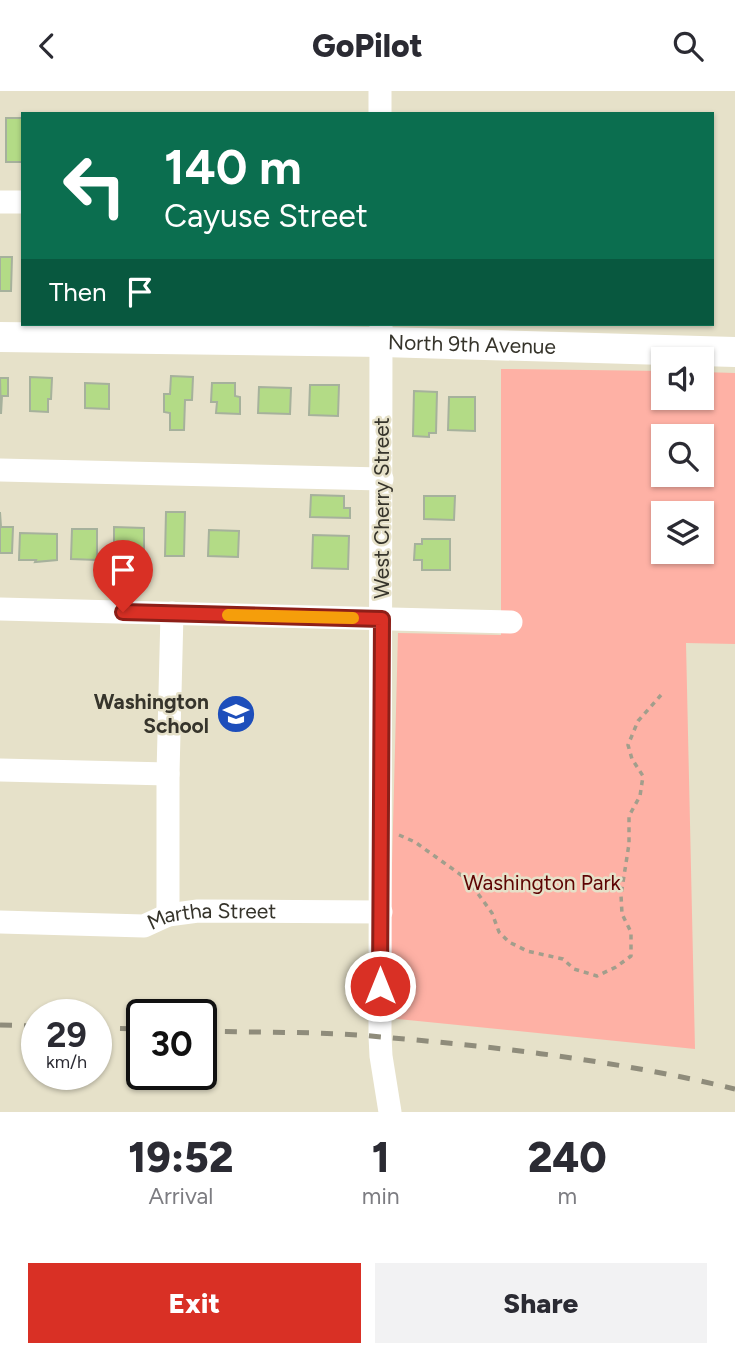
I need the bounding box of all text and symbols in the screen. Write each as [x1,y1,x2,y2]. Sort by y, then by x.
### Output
icon: back [28,27,66,65]
text: GoPilot [312,27,423,65]
icon: search [669,27,707,65]
text: 140 m [164,137,302,196]
icon: left [49,140,140,231]
text: Cayuse Street [164,197,368,235]
icon: arrive [121,273,159,311]
text: Then [49,276,107,308]
street label: North 9th Avenue [388,329,556,359]
map controls [651,347,714,564]
button: sound [651,347,714,410]
street label: West Cherry Street [369,417,394,599]
button: search [651,424,714,487]
button: layers [651,501,714,564]
pin [93,540,153,612]
icon: arrive [104,551,142,589]
place label: Washington School [94,689,209,738]
school or university icon: Washington School [215,693,257,735]
park label: Washington Park [463,870,621,895]
street label: Martha Street [143,898,276,935]
position arrow [343,949,417,1023]
speed limit sign: 30 [126,999,217,1090]
text: 29 [46,1014,87,1056]
text: km/h [46,1051,87,1073]
text: 19:52 [128,1132,234,1183]
text: 1 [372,1132,390,1183]
text: 240 [528,1132,607,1183]
text: Arrival [148,1182,213,1210]
text: min [362,1182,400,1210]
text: m [557,1182,577,1210]
button: Exit [28,1263,361,1343]
button: Share [375,1263,707,1343]

